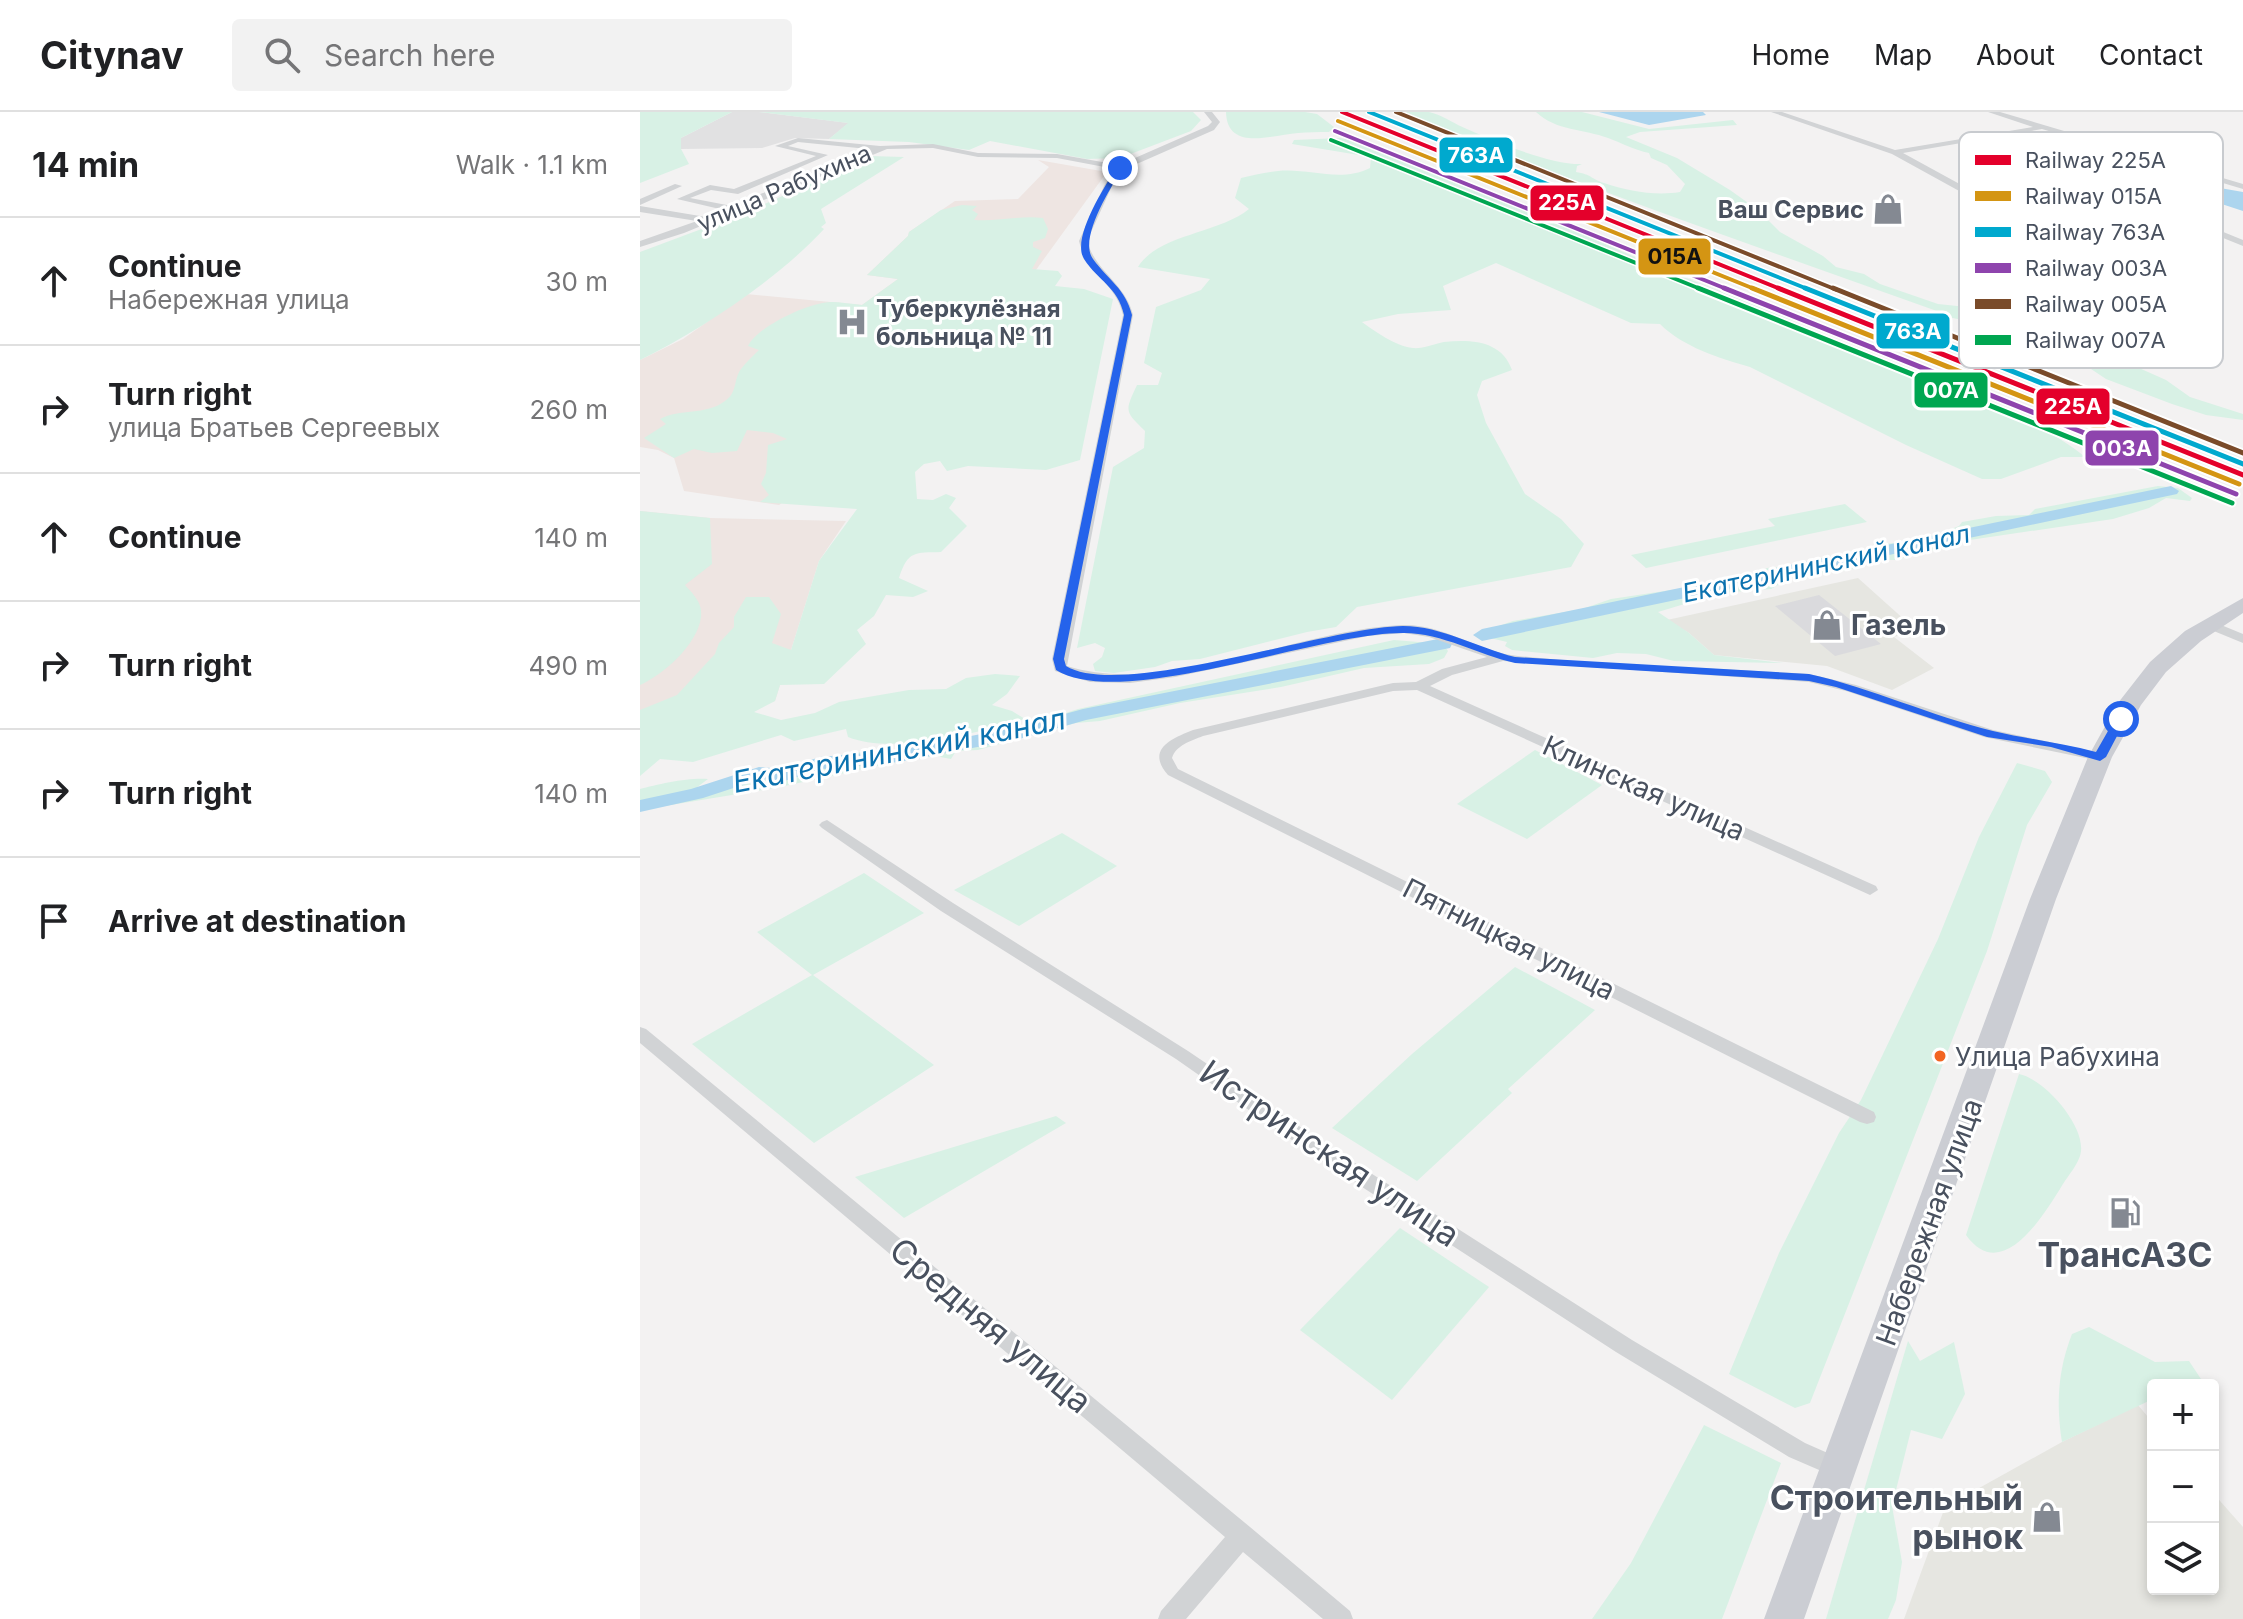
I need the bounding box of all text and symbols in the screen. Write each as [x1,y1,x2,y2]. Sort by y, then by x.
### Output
search box [232,19,792,91]
text: Citynav [40,32,184,78]
icon: search [260,33,304,77]
text: Search here [324,37,495,73]
text: Home [1751,38,1830,72]
text: Map [1874,38,1932,72]
text: About [1976,38,2055,72]
text: Contact [2099,38,2203,72]
legend [1959,132,2223,368]
line badge: 763А [1438,136,1514,174]
street label: улица Рабухина [693,138,875,238]
text: 763А [1447,142,1505,168]
text: 14 min [32,144,139,185]
text: Railway 225А [2025,147,2166,173]
text: Walk · 1.1 km [456,149,608,180]
route end [1102,150,1138,186]
text: Railway 015А [2025,183,2162,209]
line badge: 225А [1529,184,1605,222]
text: 225А [1538,189,1596,215]
shop icon: Ваш Сервис [1871,192,1905,226]
place label: Ваш Сервис [1718,195,1864,224]
text: Railway 763А [2025,219,2165,245]
line badge: 015А [1637,237,1712,276]
text: 015А [1648,243,1702,269]
text: Continue [108,248,242,284]
text: Railway 003А [2025,255,2167,281]
icon: ahead [32,259,76,303]
text: 30 m [545,266,608,297]
text: Набережная улица [108,284,350,315]
text: Railway 005А [2025,291,2167,317]
place label: Туберкулёзная больница № 11 [876,294,1061,351]
hospital icon: Туберкулёзная больница № 11 [835,305,869,339]
line badge: 763А [1875,312,1951,350]
text: 763А [1884,318,1942,344]
text: Railway 007А [2025,327,2166,353]
line badge: 007А [1913,371,1989,409]
text: Turn right [108,376,252,412]
text: 007А [1923,377,1979,403]
icon: right [32,387,76,431]
line badge: 225А [2035,387,2111,426]
text: 225А [2044,393,2102,419]
text: 260 m [530,394,608,425]
text: улица Братьев Сергеевых [108,412,440,443]
line badge: 003А [2084,429,2160,467]
text: 003А [2092,435,2152,461]
icon: ahead [32,515,76,559]
water label: Екатерининский канал [1679,517,1973,609]
text: Continue [108,519,242,555]
text: 140 m [534,522,608,553]
shop icon: Газель [1810,608,1844,642]
place label: Газель [1851,608,1946,642]
icon: right [32,643,76,687]
text: Turn right [108,647,252,683]
text: 490 m [529,650,608,681]
water label: Екатерининский канал [729,700,1069,800]
route start [2103,701,2139,737]
street label: Клинская улица [1538,728,1750,848]
icon: right [32,771,76,815]
text: Turn right [108,775,252,811]
text: 140 m [534,778,608,809]
street label: Пятницкая улица [1397,871,1621,1007]
icon: arrive [32,899,76,943]
text: Arrive at destination [108,903,406,939]
place label: Улица Рабухина [1955,1041,2160,1072]
marker: Улица Рабухина [1932,1048,1948,1064]
street label: Истринская улица [1192,1051,1468,1255]
street label: Набережная улица [1869,1094,1989,1350]
fuel station icon: ТрансАЗС [2108,1196,2142,1230]
street label: Средняя улица [882,1229,1100,1421]
place label: ТрансАЗС [2038,1234,2212,1275]
map controls [2147,1379,2219,1595]
button: + [2147,1379,2219,1451]
button: − [2147,1451,2219,1523]
place label: Строительный рынок [1770,1477,2023,1557]
shop icon: Строительный рынок [2030,1500,2064,1534]
button: layers [2147,1523,2219,1595]

